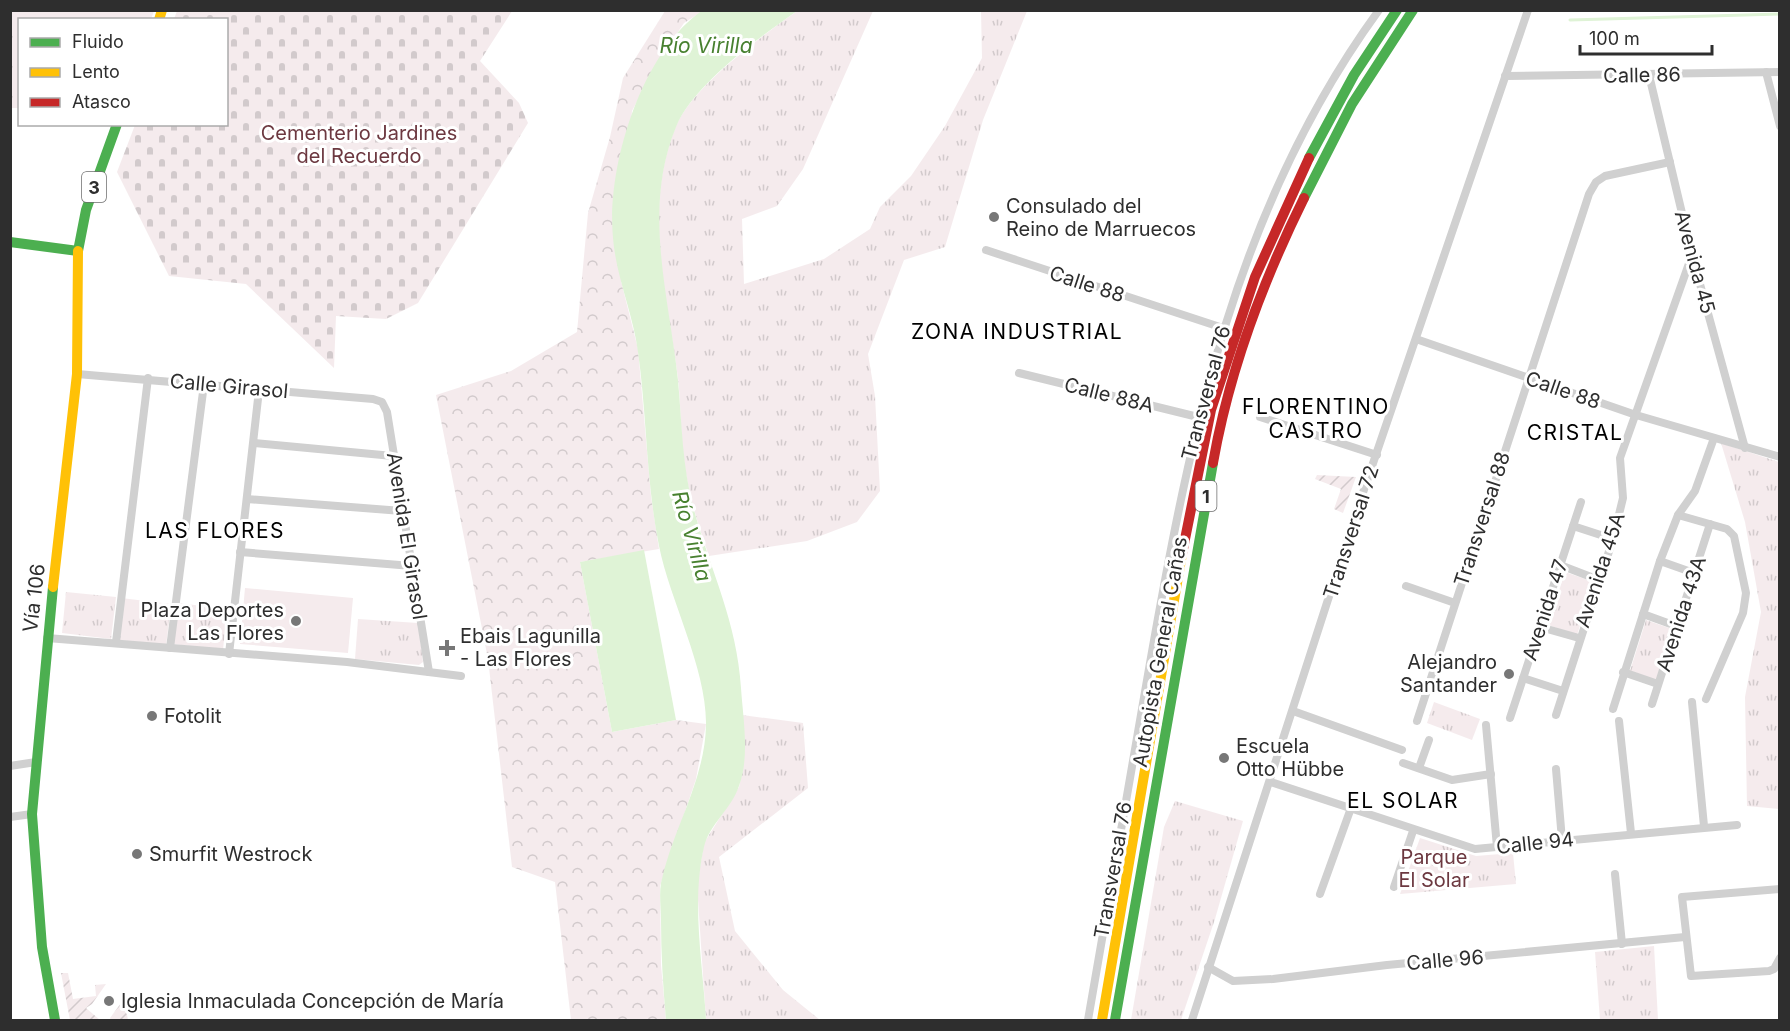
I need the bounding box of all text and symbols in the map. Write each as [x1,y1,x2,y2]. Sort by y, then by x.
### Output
legend [18,18,228,126]
scale bar [1580,18,1712,56]
text: 100 m [1589,28,1640,49]
text: Fluido [72,31,124,52]
water label: Río Virilla [659,33,753,58]
text: Lento [72,61,120,82]
street label: Calle 86 [1603,62,1681,88]
text: Atasco [72,91,131,112]
park label: Cementerio Jardines del Recuerdo [261,121,457,168]
road number: 3 [82,172,106,202]
place label: Consulado del Reino de Marruecos [1006,194,1196,241]
street label: Avenida 45 [1670,208,1720,316]
marker: Consulado del Reino de Marruecos [987,210,1001,224]
street label: Calle 88 [1046,261,1128,307]
district label: ZONA INDUSTRIAL [911,319,1123,344]
street label: Transversal 76 [1176,323,1236,463]
street label: Calle 88 [1522,366,1604,414]
street label: Calle Girasol [169,369,289,403]
street label: Calle 88A [1062,372,1156,418]
district label: FLORENTINO CASTRO [1242,394,1390,443]
district label: CRISTAL [1527,420,1623,445]
street label: Transversal 88 [1449,449,1515,589]
street label: Avenida El Girasol [382,451,432,621]
street label: Transversal 72 [1318,462,1384,602]
road number: 1 [1196,481,1216,511]
water label: Río Virilla [667,488,717,584]
street label: Avenida 45A [1570,509,1630,631]
district label: LAS FLORES [145,518,285,543]
street label: Autopista General Cañas [1128,535,1192,769]
street label: Avenida 43A [1651,553,1711,675]
street label: Avenida 47 [1517,556,1573,664]
street label: Vía 106 [18,562,50,634]
place label: Plaza Deportes Las Flores [141,598,284,645]
marker: Plaza Deportes Las Flores [289,614,303,628]
place label: Ebais Lagunilla - Las Flores [460,624,601,671]
marker: Ebais Lagunilla - Las Flores [438,639,456,657]
place label: Alejandro Santander [1400,650,1497,697]
marker: Alejandro Santander [1502,667,1516,681]
place label: Fotolit [164,704,222,728]
marker: Fotolit [145,709,159,723]
place label: Escuela Otto Hübbe [1236,734,1344,781]
marker: Escuela Otto Hübbe [1217,751,1231,765]
district label: EL SOLAR [1347,788,1459,813]
street label: Transversal 76 [1089,800,1137,940]
street label: Calle 94 [1495,827,1575,859]
place label: Smurfit Westrock [149,842,313,866]
park label: Parque El Solar [1399,845,1470,892]
marker: Smurfit Westrock [130,847,144,861]
street label: Calle 96 [1405,945,1485,975]
place label: Iglesia Inmaculada Concepción de María [121,989,504,1013]
marker: Iglesia Inmaculada Concepción de María [102,994,116,1008]

